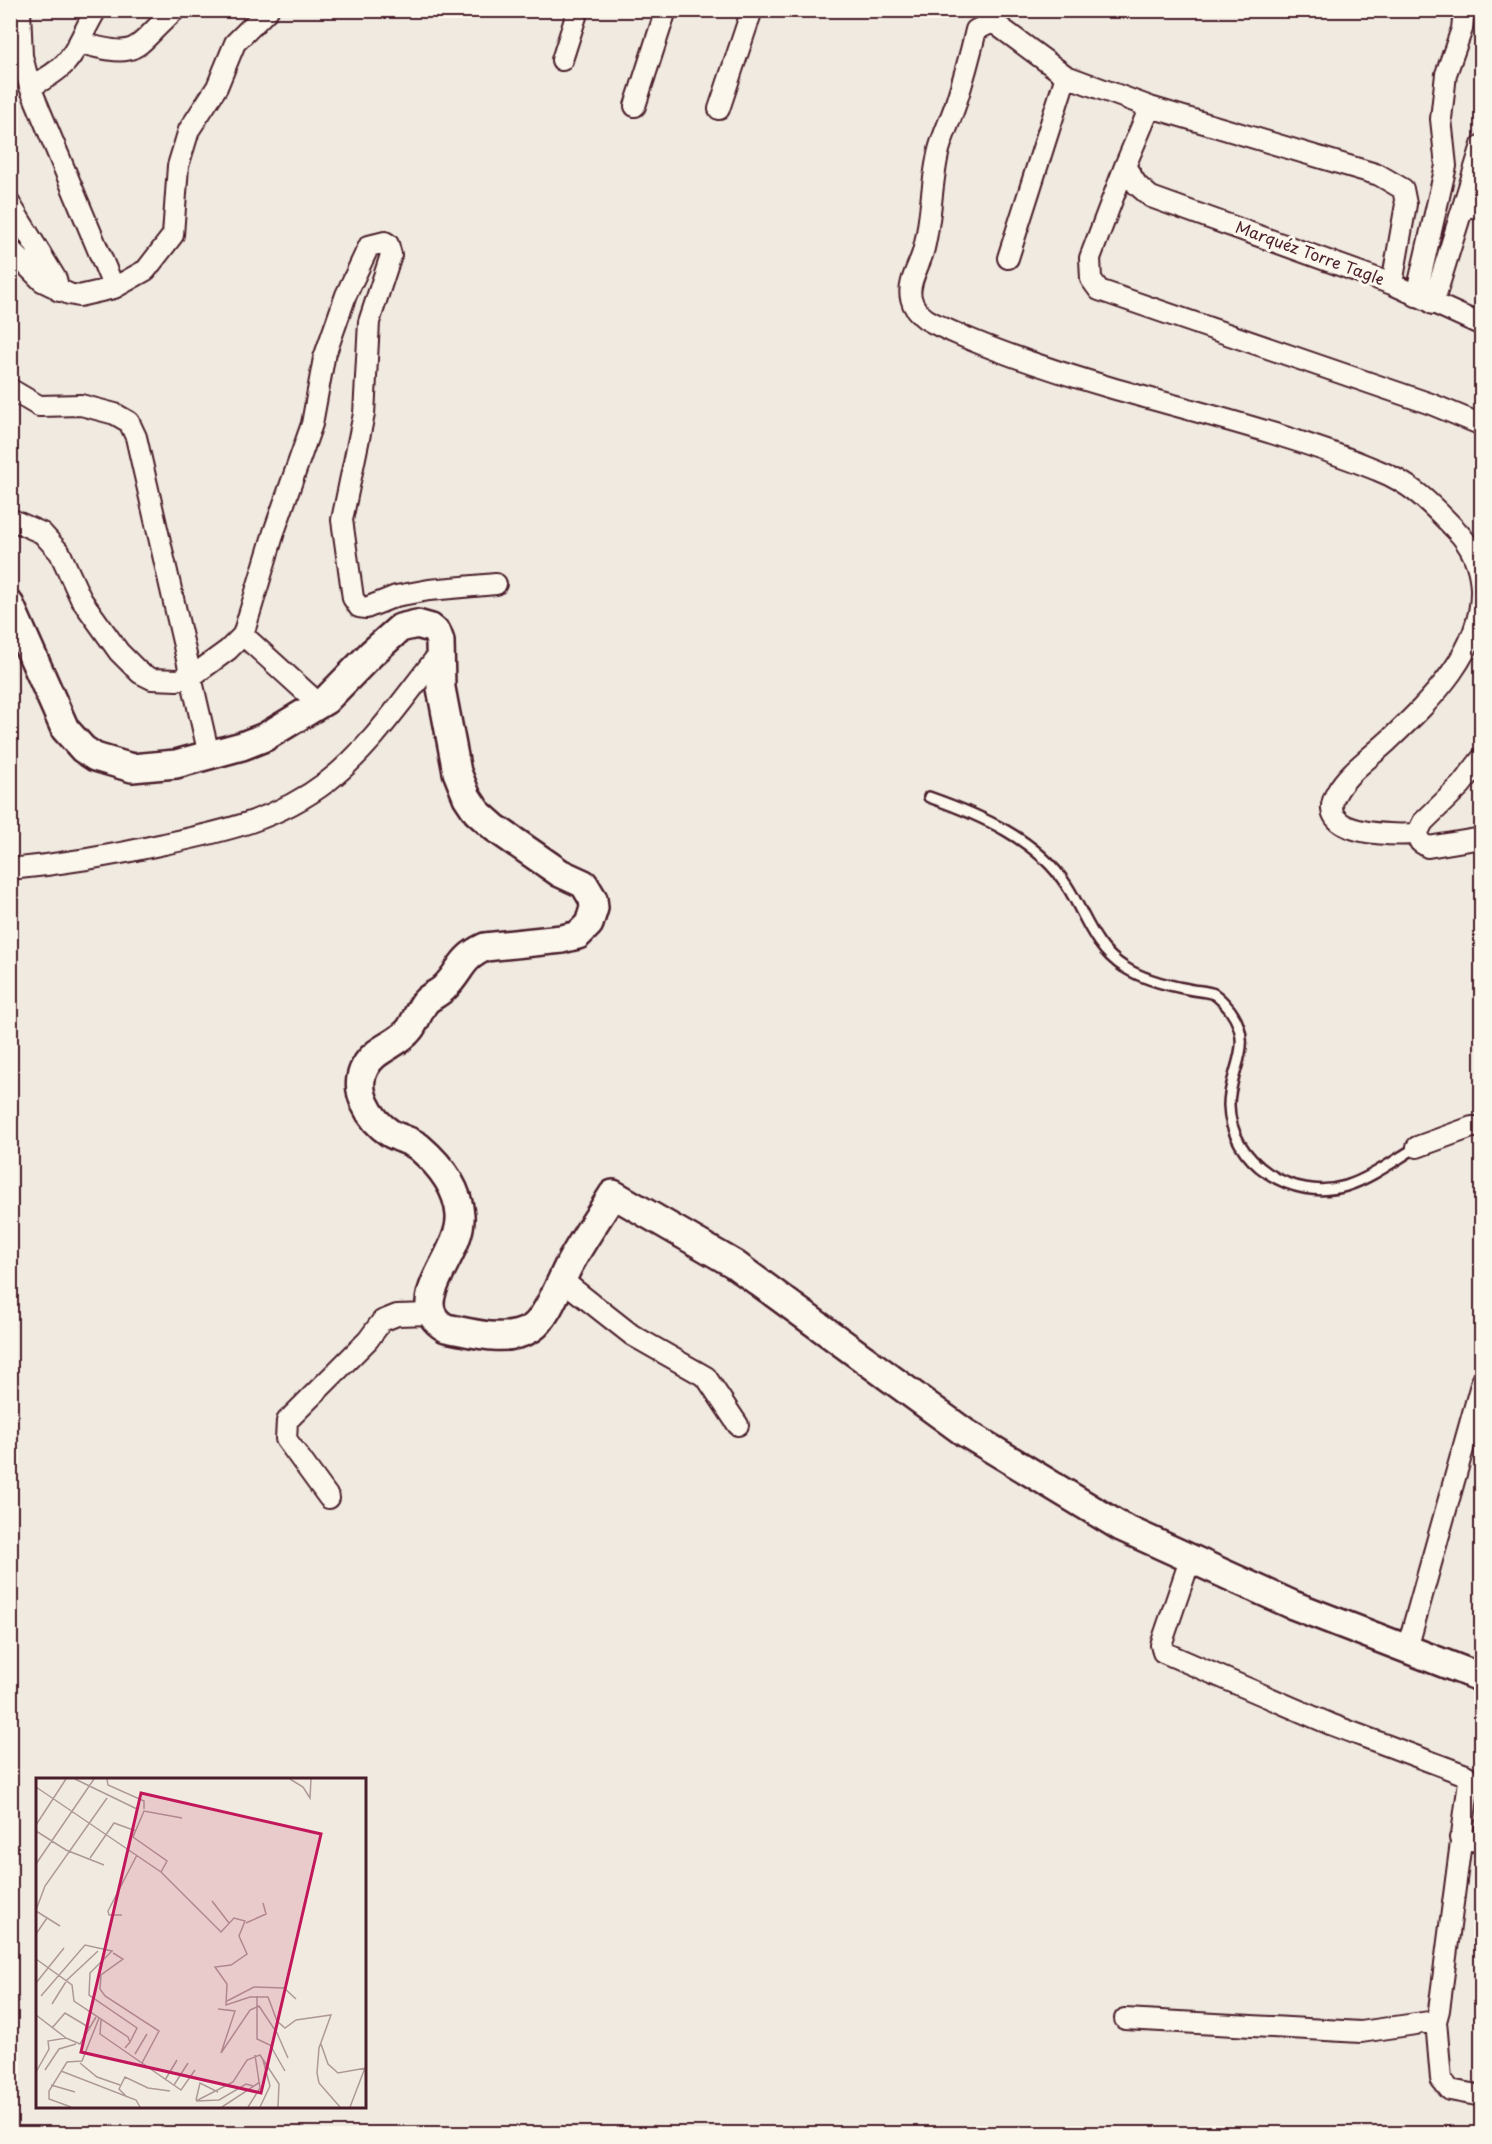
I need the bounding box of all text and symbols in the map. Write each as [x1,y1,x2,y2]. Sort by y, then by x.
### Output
street label: Marquéz Torre Tagle [1232,214,1388,290]
inset map [36,1778,366,2108]

